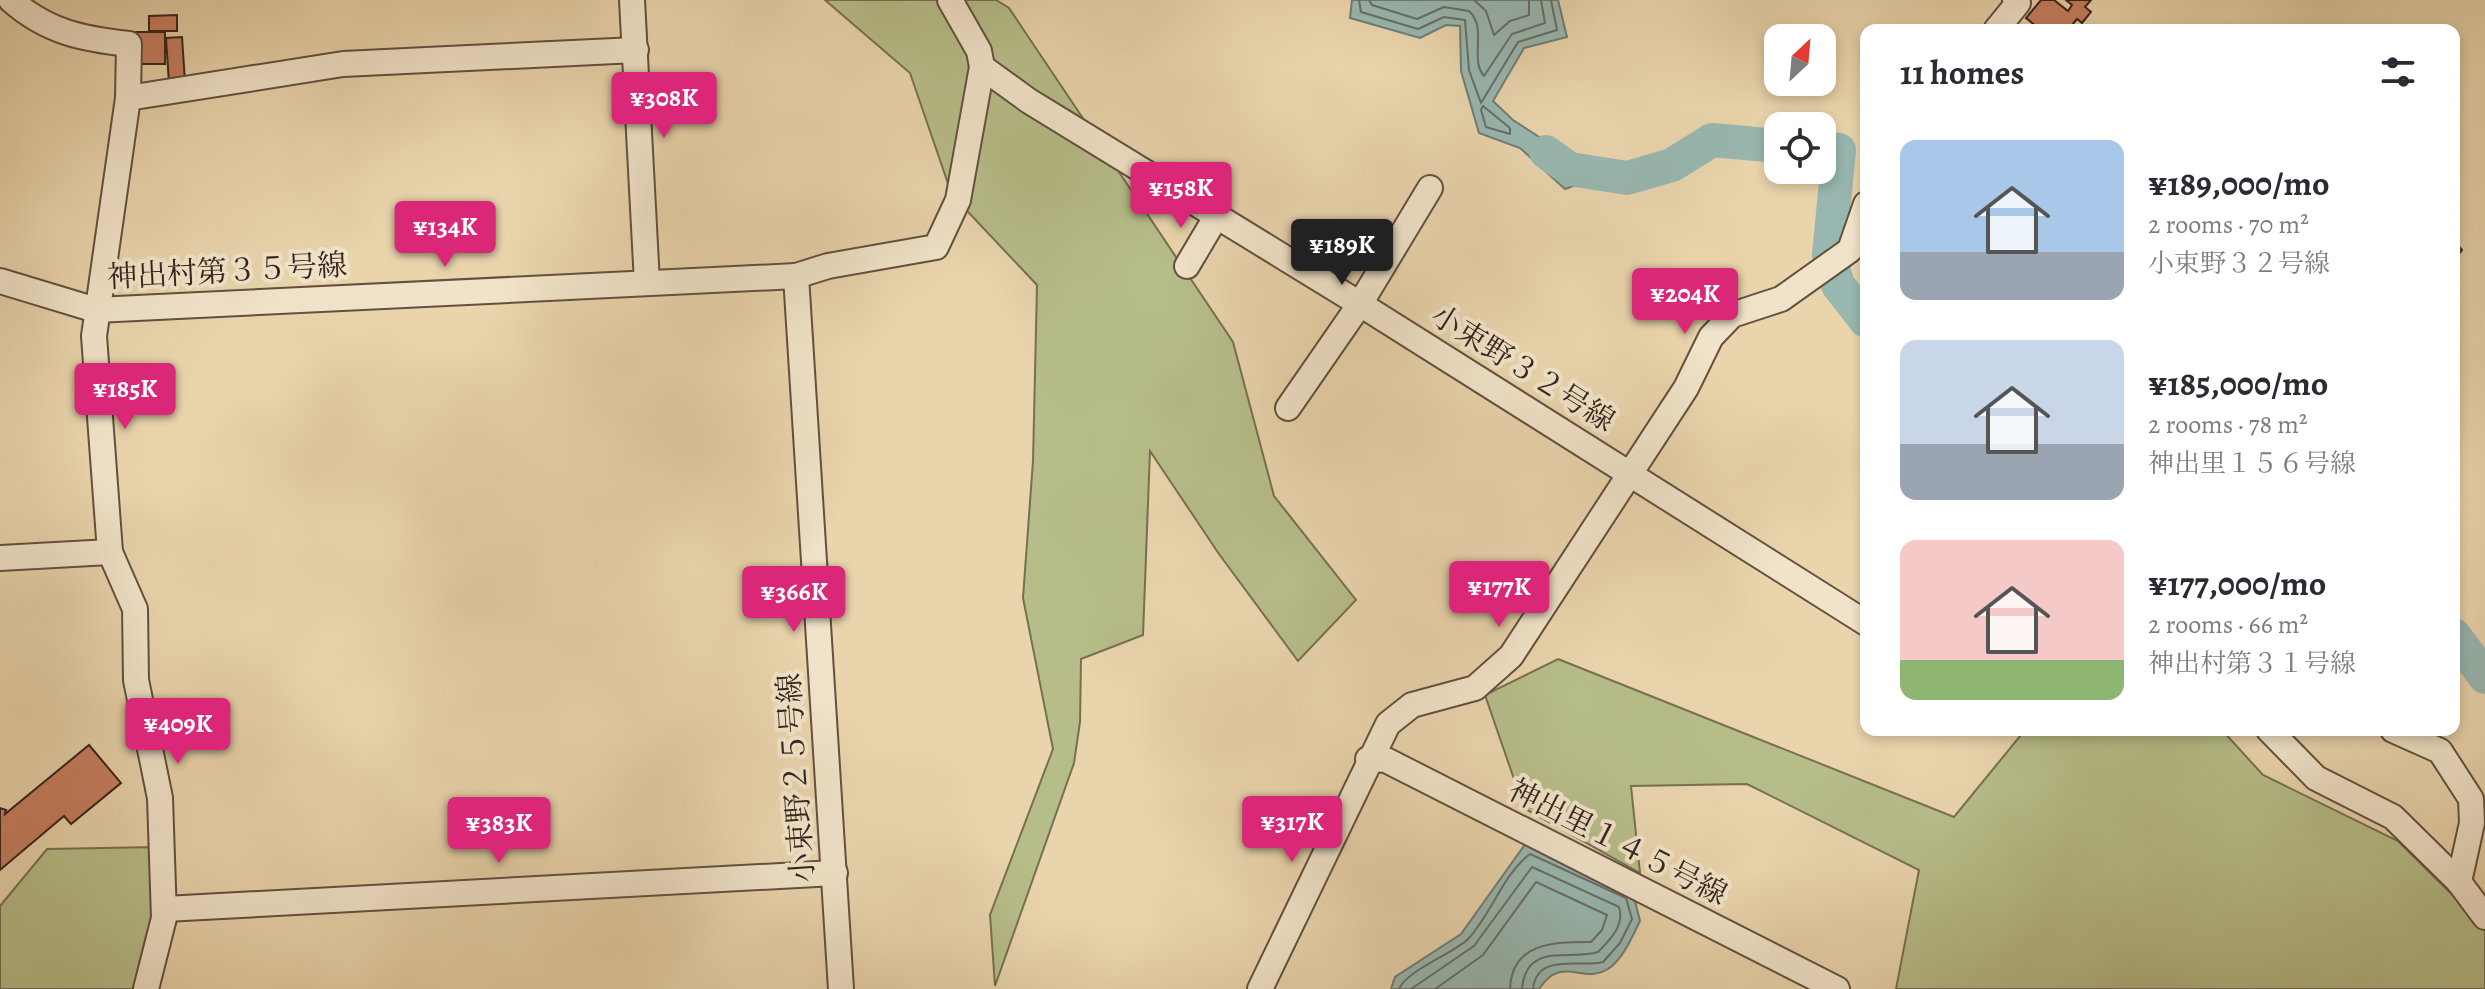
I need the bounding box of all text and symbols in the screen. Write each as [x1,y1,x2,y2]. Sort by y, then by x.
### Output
north arrow [1764,24,1836,96]
map controls [1764,24,1836,184]
text: 11 homes [1900,49,2024,96]
icon: filters [2376,50,2420,94]
pin: ¥308K [608,72,720,140]
text: ¥308K [630,80,698,115]
button: locate [1764,112,1836,184]
text: ¥189,000/mo [2148,160,2329,207]
pin: ¥158K [1125,162,1237,230]
text: ¥158K [1149,170,1213,205]
icon: home [1964,172,2060,268]
pin: ¥134K [389,201,501,269]
text: 2 rooms · 70 m² [2148,207,2309,242]
text: ¥134K [413,209,477,244]
pin: ¥189K [1286,219,1398,287]
text: ¥189K [1309,227,1375,262]
street label: 神出村第３５号線 [106,245,348,297]
text: 小束野３２号線 [2148,246,2330,281]
pin: ¥204K [1629,268,1741,336]
text: ¥204K [1650,276,1720,311]
street label: 小束野３２号線 [1423,295,1623,441]
text: ¥185,000/mo [2148,360,2328,407]
pin: ¥185K [69,363,181,431]
text: ¥185K [93,371,157,406]
icon: home [1964,372,2060,468]
text: 2 rooms · 78 m² [2148,407,2307,442]
text: 神出里１５６号線 [2148,446,2356,481]
text: ¥177,000/mo [2148,560,2326,607]
pin: ¥177K [1443,561,1555,629]
pin: ¥366K [738,566,850,634]
text: ¥177K [1467,569,1531,604]
icon: home [1964,572,2060,668]
text: ¥366K [760,574,828,609]
text: 2 rooms · 66 m² [2148,607,2308,642]
text: 神出村第３１号線 [2148,646,2356,681]
street label: 小束野２５号線 [769,672,823,884]
pin: ¥409K [122,698,234,766]
text: ¥409K [143,706,213,741]
street label: 神出里１４５号線 [1502,770,1734,914]
pin: ¥317K [1236,796,1348,864]
pin: ¥383K [443,797,555,865]
text: ¥317K [1260,804,1324,839]
text: ¥383K [466,805,532,840]

